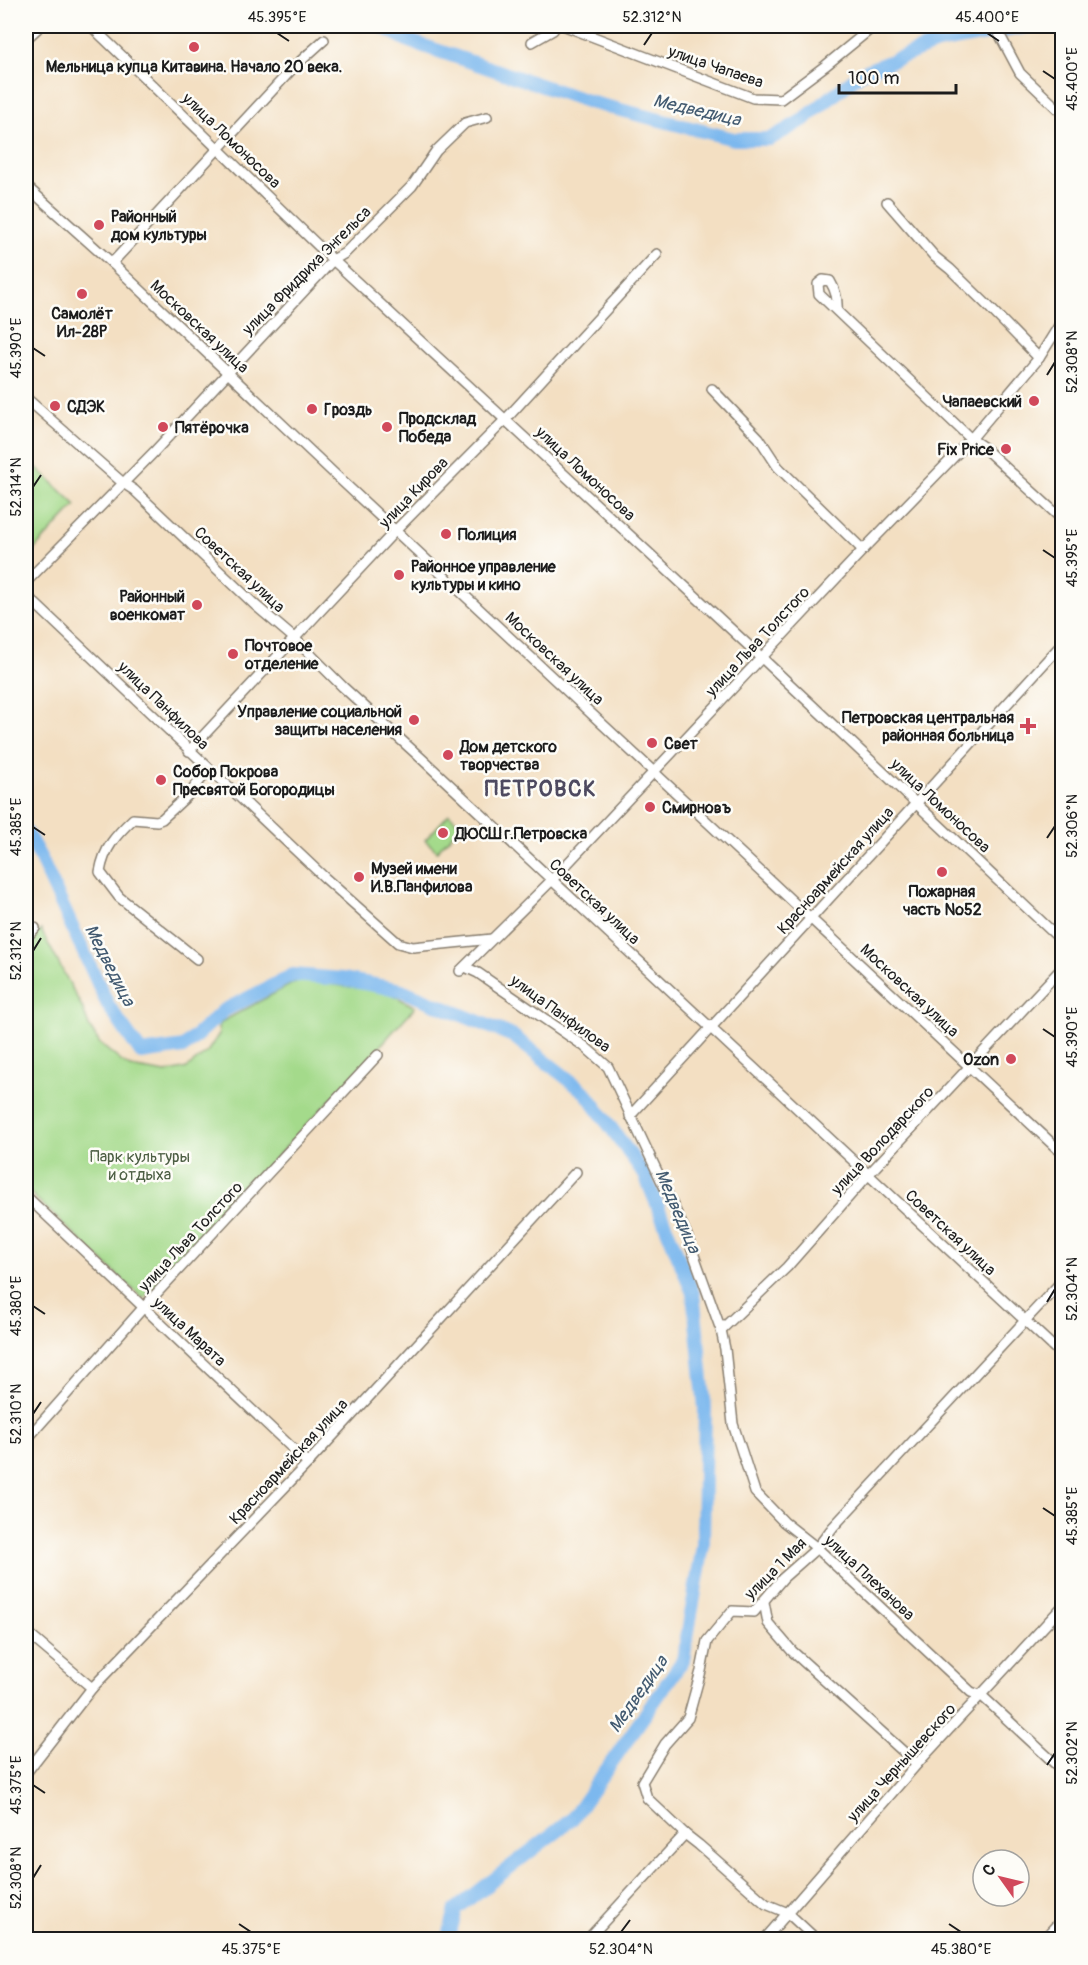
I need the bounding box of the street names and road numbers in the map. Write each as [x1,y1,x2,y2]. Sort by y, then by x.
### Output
street label: улица Чапаева [665,41,766,93]
street label: улица Ломоносова [177,88,285,193]
street label: улица Фридриха Энгельса [237,202,375,340]
street label: Московская улица [146,276,253,378]
street label: улица Ломоносова [531,422,639,525]
street label: улица Кирова [374,453,453,533]
street label: Советская улица [190,523,289,617]
street label: улица Льва Толстого [701,582,814,702]
street label: Московская улица [501,608,608,710]
street label: улица Панфилова [113,656,213,754]
street label: улица Ломоносова [886,754,994,857]
street label: Красноармейская улица [773,803,898,939]
street label: Советская улица [545,855,644,949]
street label: Московская улица [856,940,963,1042]
street label: улица Панфилова [506,970,614,1057]
street label: улица Володарского [826,1082,939,1200]
street label: улица Льва Толстого [134,1177,247,1297]
street label: Советская улица [901,1186,1000,1280]
street label: улица Марата [148,1292,230,1371]
street label: Красноармейская улица [225,1395,352,1529]
street label: улица Плеханова [819,1530,919,1625]
street label: улица 1 Мая [740,1534,811,1605]
street label: улица Чернышевского [843,1699,961,1827]

